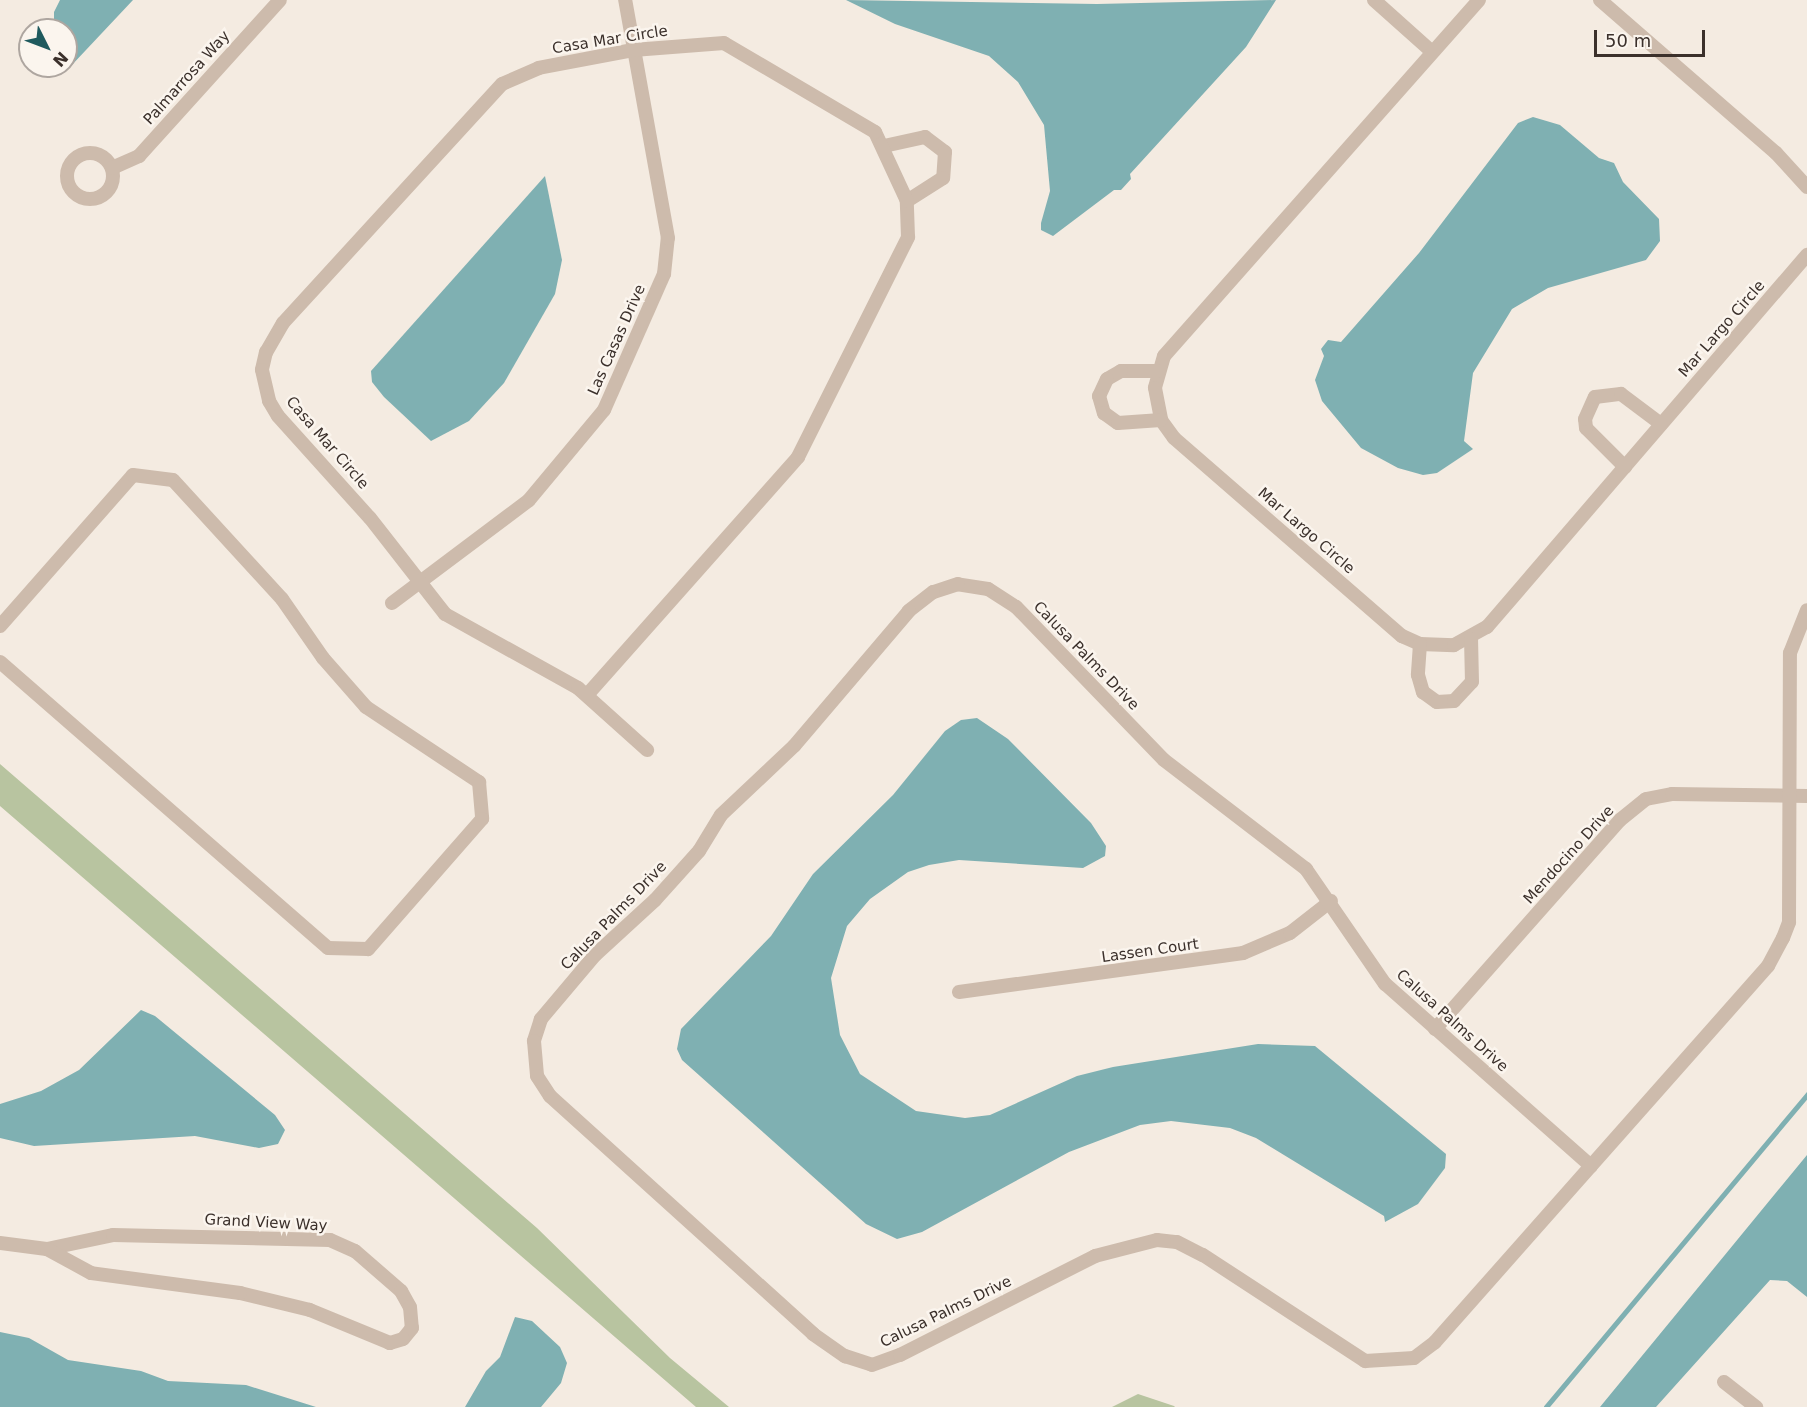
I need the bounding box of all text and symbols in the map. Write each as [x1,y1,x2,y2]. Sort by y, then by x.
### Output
north arrow [18,18,78,78]
scale bar [1597,18,1708,56]
street label: Casa Mar Circle [551,22,669,58]
street label: Palmarrosa Way [140,27,234,129]
text: 50 m [1605,30,1651,51]
text: N [49,48,72,70]
street label: Mar Largo Circle [1675,277,1769,381]
street label: Las Casas Drive [585,282,649,398]
street label: Casa Mar Circle [282,393,372,493]
street label: Mar Largo Circle [1254,484,1358,578]
street label: Calusa Palms Drive [1029,598,1143,714]
street label: Mendocino Drive [1520,802,1618,908]
street label: Calusa Palms Drive [557,858,671,974]
street label: Lassen Court [1100,935,1200,967]
street label: Calusa Palms Drive [1392,966,1512,1076]
street label: Grand View Way [204,1211,328,1235]
street label: Calusa Palms Drive [877,1272,1015,1352]

